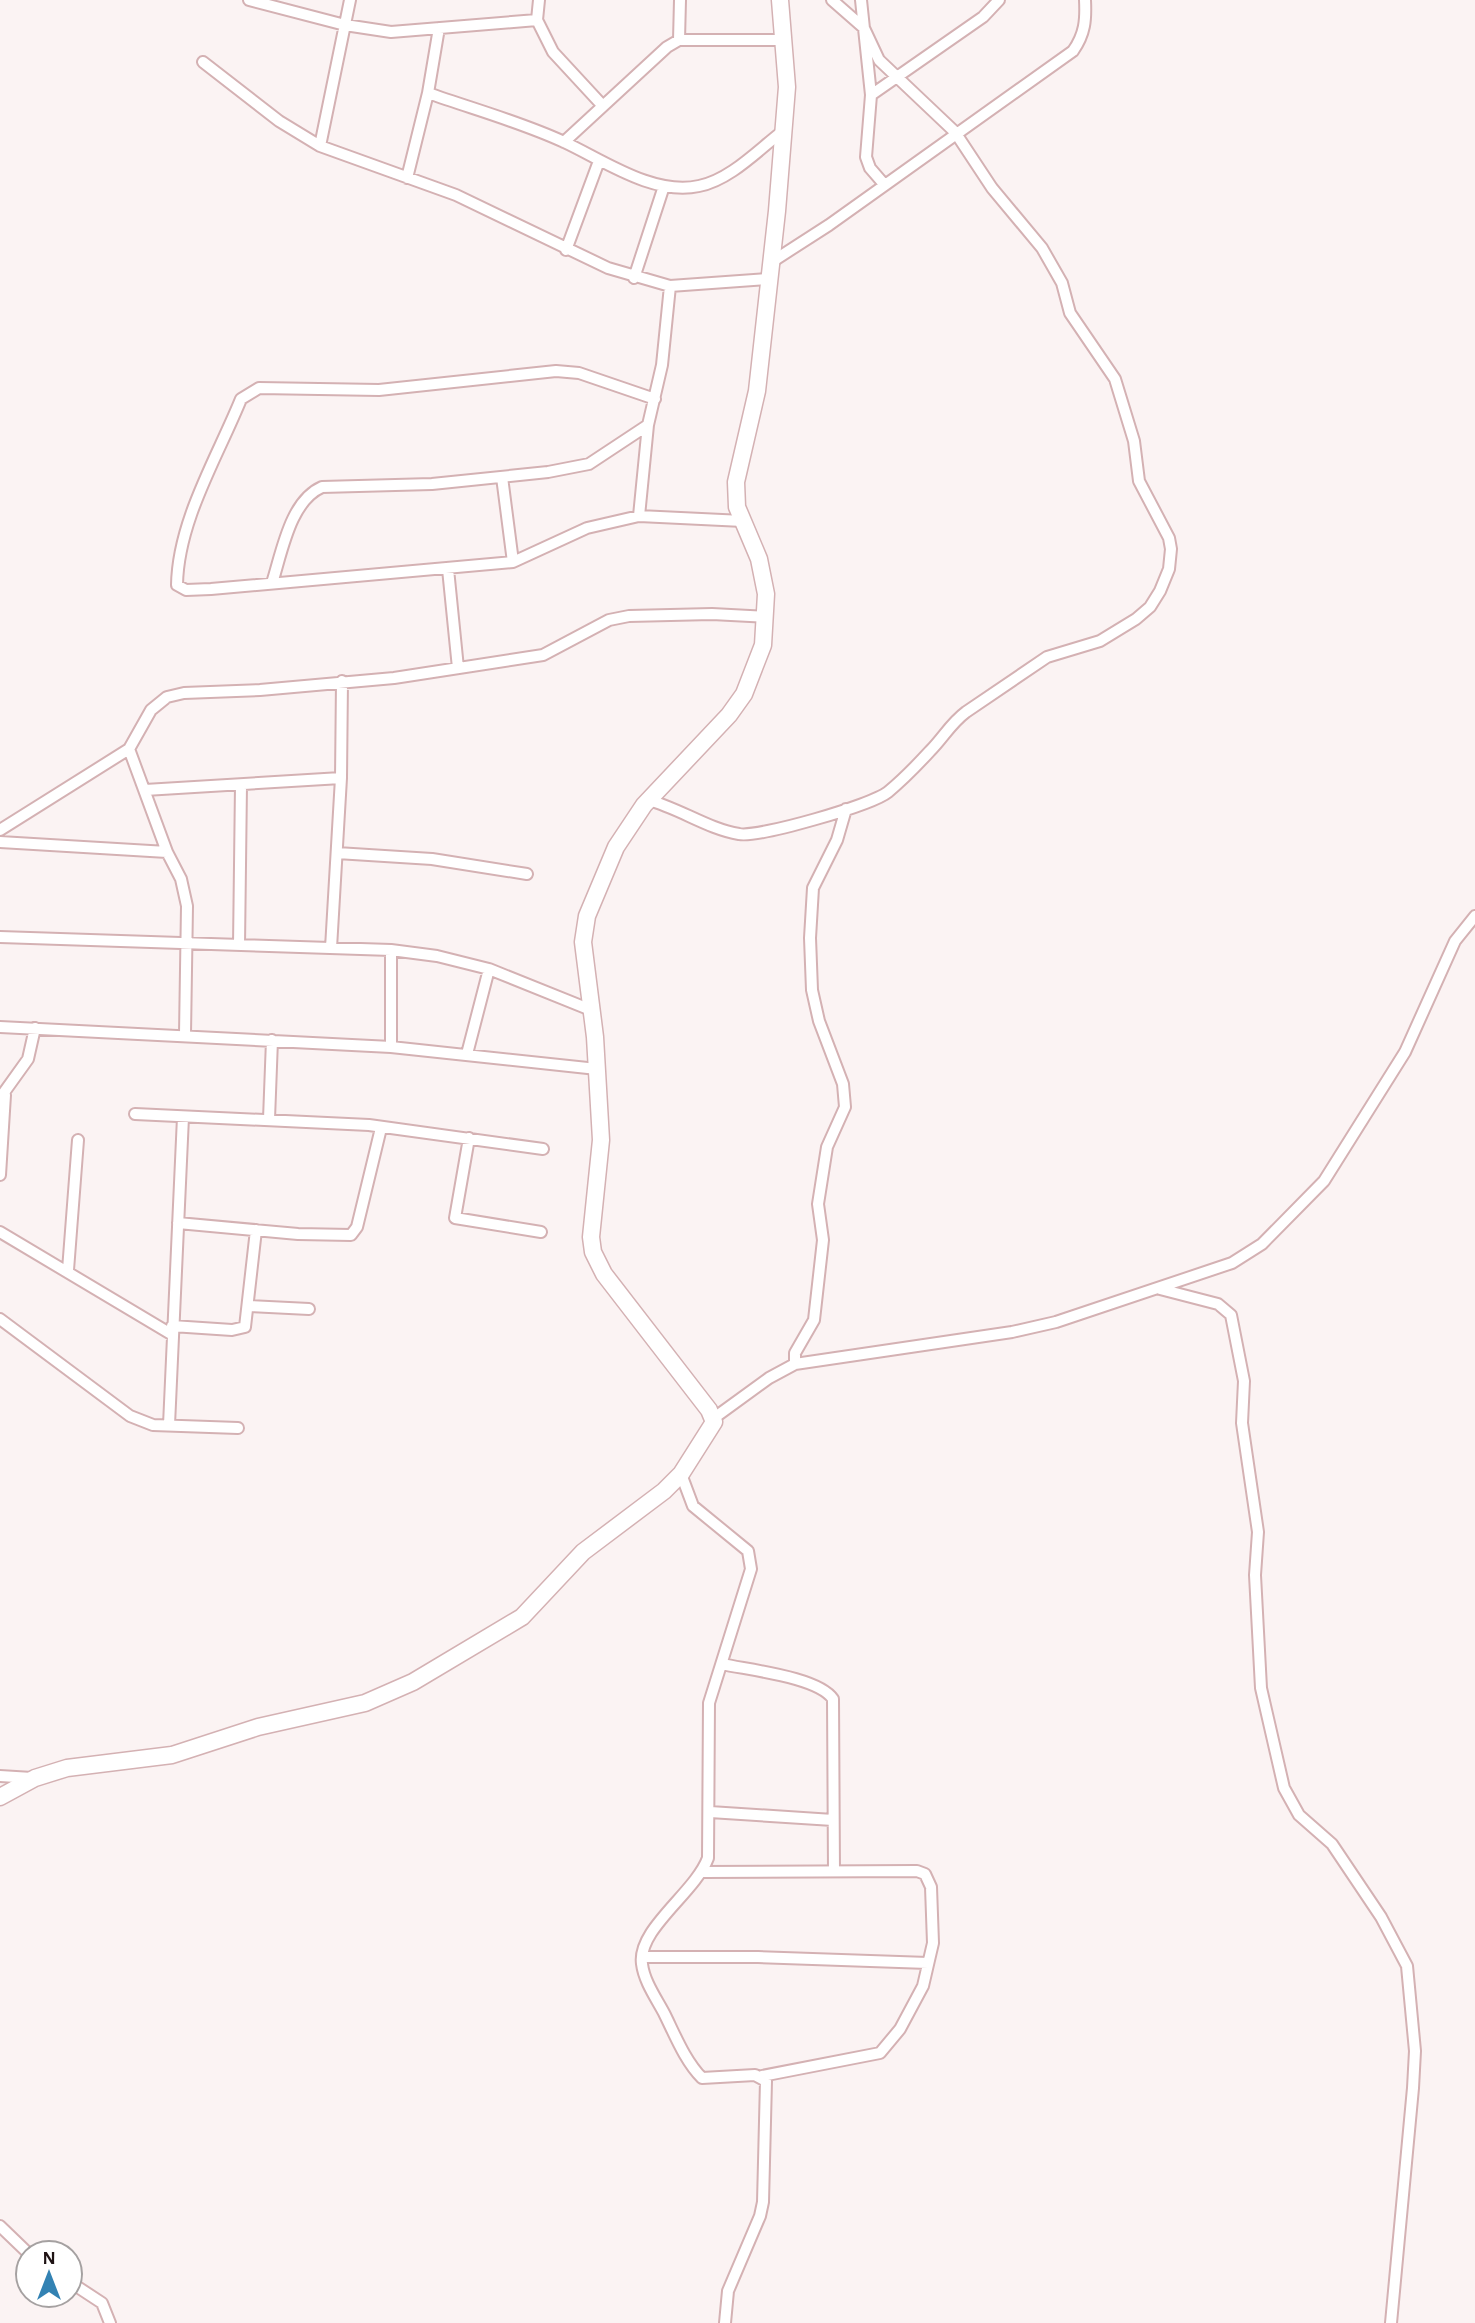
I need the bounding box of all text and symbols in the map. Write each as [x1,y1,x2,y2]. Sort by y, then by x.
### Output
north arrow [14,2239,84,2309]
text: N [42,2249,56,2268]

